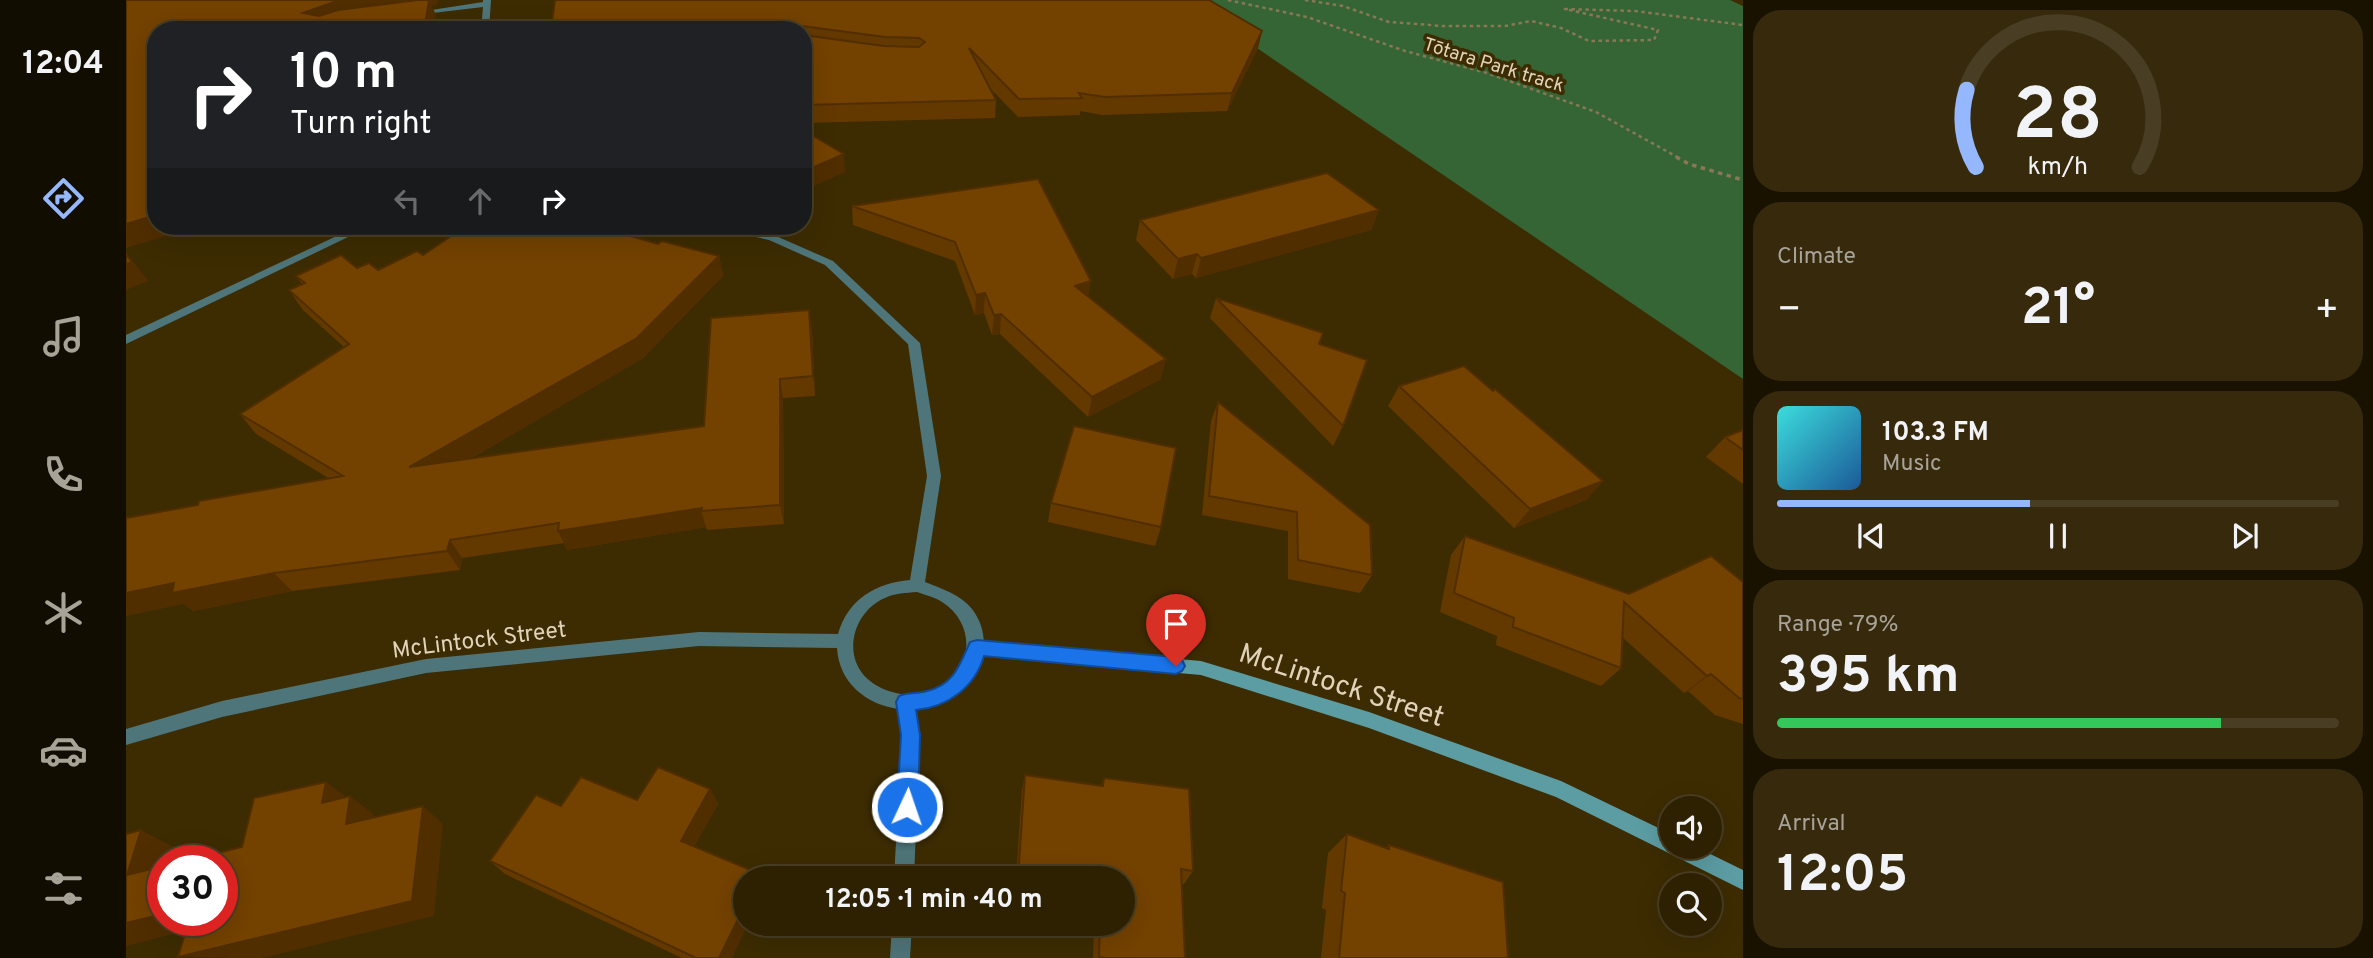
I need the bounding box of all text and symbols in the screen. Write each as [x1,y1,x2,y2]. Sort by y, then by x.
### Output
street label: Tōtara Park track [1420,33,1567,99]
text: 10 m [290,44,397,106]
text: 12:04 [22,45,104,85]
icon: right [175,49,266,140]
text: 28 [2013,73,2103,165]
text: Turn right [290,105,432,145]
text: km/h [2028,152,2088,184]
icon: directions [39,174,88,223]
icon: left [388,182,426,220]
icon: ahead [461,182,499,220]
icon: right [534,182,572,220]
text: Climate [1777,243,1856,272]
text: 21° [2021,277,2095,343]
text: − [1777,287,1802,336]
text: + [2314,287,2339,336]
icon: music [39,312,88,361]
text: 103.3 FM [1882,417,1989,450]
icon: phone [39,450,88,499]
text: Music [1882,450,1942,479]
icon: previous [1852,517,1890,555]
icon: pause [2039,517,2077,555]
icon: next [2226,517,2264,555]
icon: climate [39,588,88,637]
pin [1146,594,1206,666]
icon: arrive [1157,605,1195,643]
text: Range · 79% [1777,611,1899,640]
street label: McLintock Street [390,616,568,667]
street label: McLintock Street [1234,637,1448,737]
text: 395 km [1777,645,1960,711]
icon: car [39,726,88,775]
position arrow [870,770,944,844]
map controls [1659,796,1722,936]
button: sound [1659,796,1722,859]
text: Arrival [1777,810,1846,839]
text: 12:05 [1777,844,1908,910]
speed limit sign: 30 [147,845,238,936]
icon: filters [39,864,88,913]
button: search [1659,873,1722,936]
text: 12:05 · 1 min · 40 m [825,884,1043,917]

